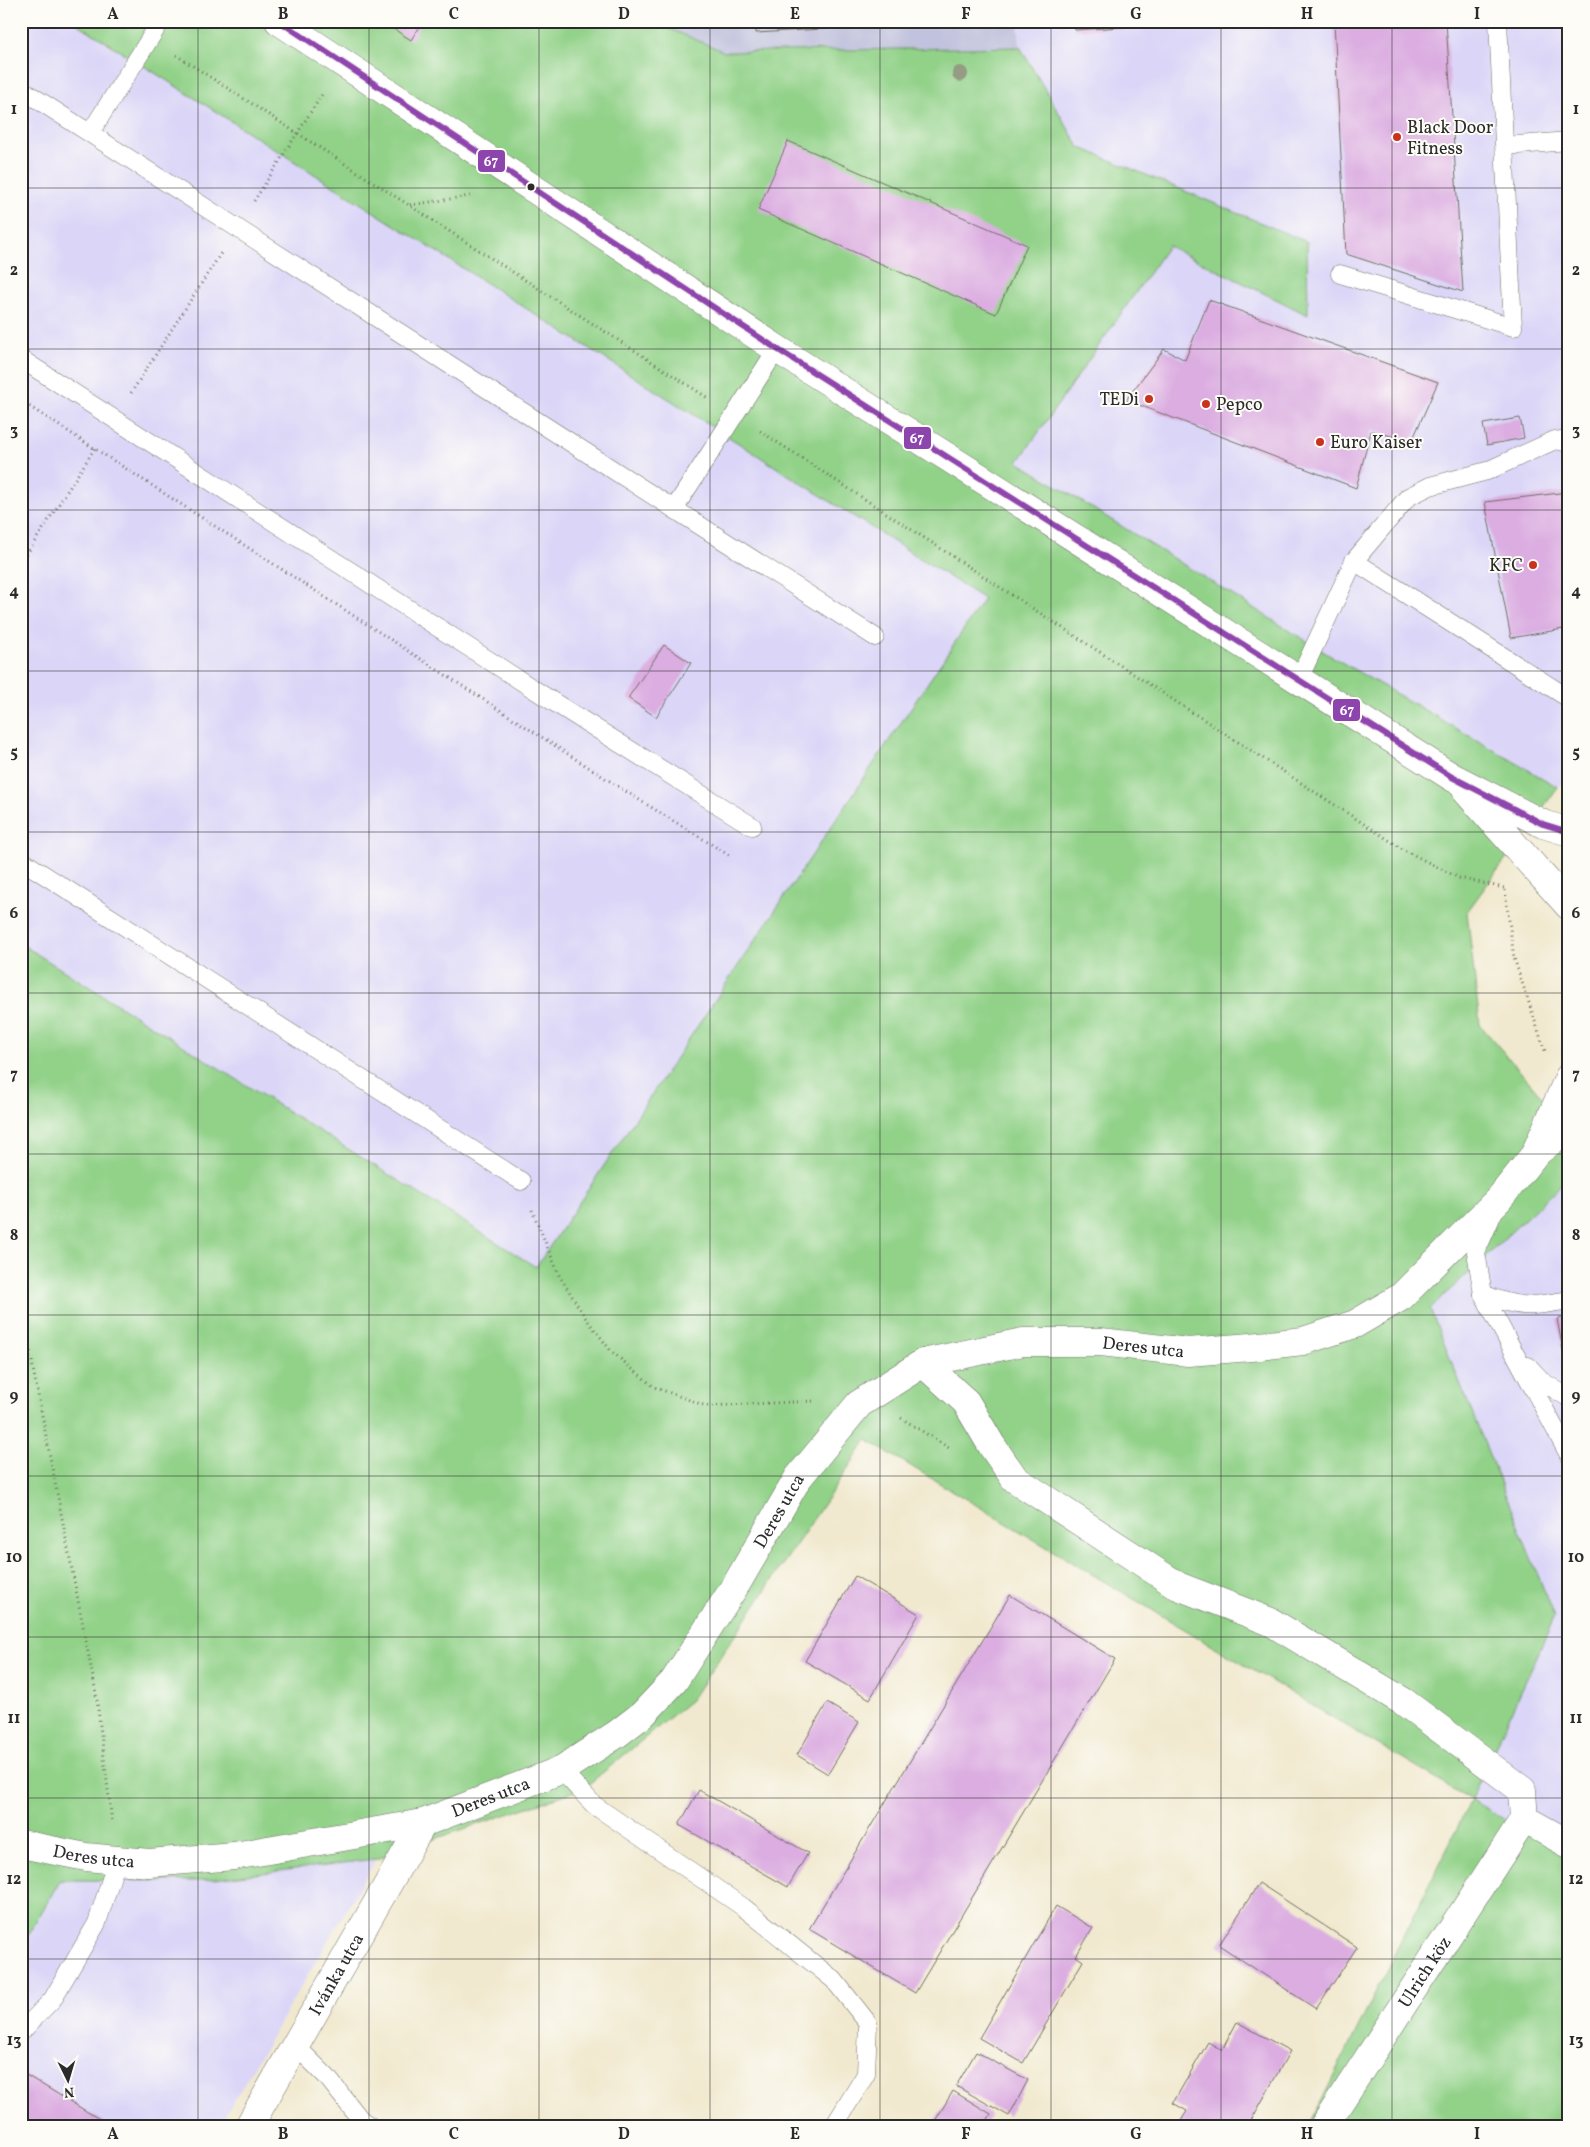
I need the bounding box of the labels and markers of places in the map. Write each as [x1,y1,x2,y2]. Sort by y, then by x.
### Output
place label: Black Door Fitness [1407,116,1494,162]
marker: Black Door Fitness [1391,131,1403,143]
unlabelled marker [526,182,536,192]
place label: TEDi [1100,388,1139,413]
marker: TEDi [1143,393,1155,405]
place label: Pepco [1216,393,1263,418]
marker: Pepco [1200,398,1212,410]
place label: Euro Kaiser [1330,431,1423,456]
marker: Euro Kaiser [1314,436,1326,448]
place label: KFC [1489,554,1523,579]
marker: KFC [1527,559,1539,571]

